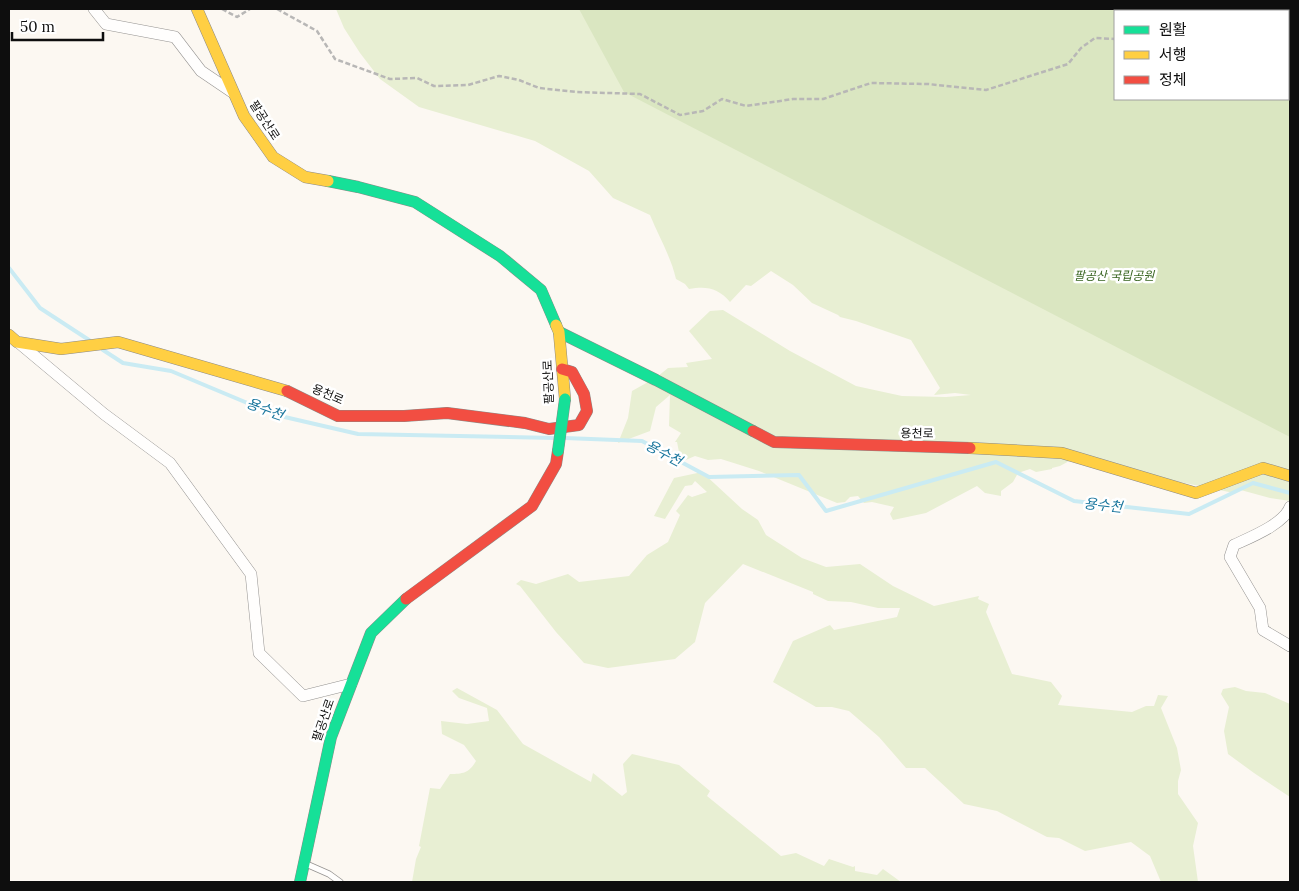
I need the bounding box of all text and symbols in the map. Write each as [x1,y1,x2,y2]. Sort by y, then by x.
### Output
scale bar [12,10,104,42]
legend [1114,10,1289,100]
text: 50 m [20,17,55,36]
text: 원활 [1159,20,1187,39]
text: 서행 [1159,45,1187,64]
text: 정체 [1159,70,1187,89]
street label: 팔공산로 [247,97,283,143]
park label: 팔공산 국립공원 [1074,268,1155,283]
street label: 팔공산로 [540,360,556,404]
street label: 용천로 [310,381,346,407]
water label: 용수천 [244,394,287,424]
street label: 용천로 [900,425,934,441]
water label: 용수천 [643,436,686,471]
water label: 용수천 [1083,494,1124,516]
street label: 팔공산로 [309,697,337,743]

